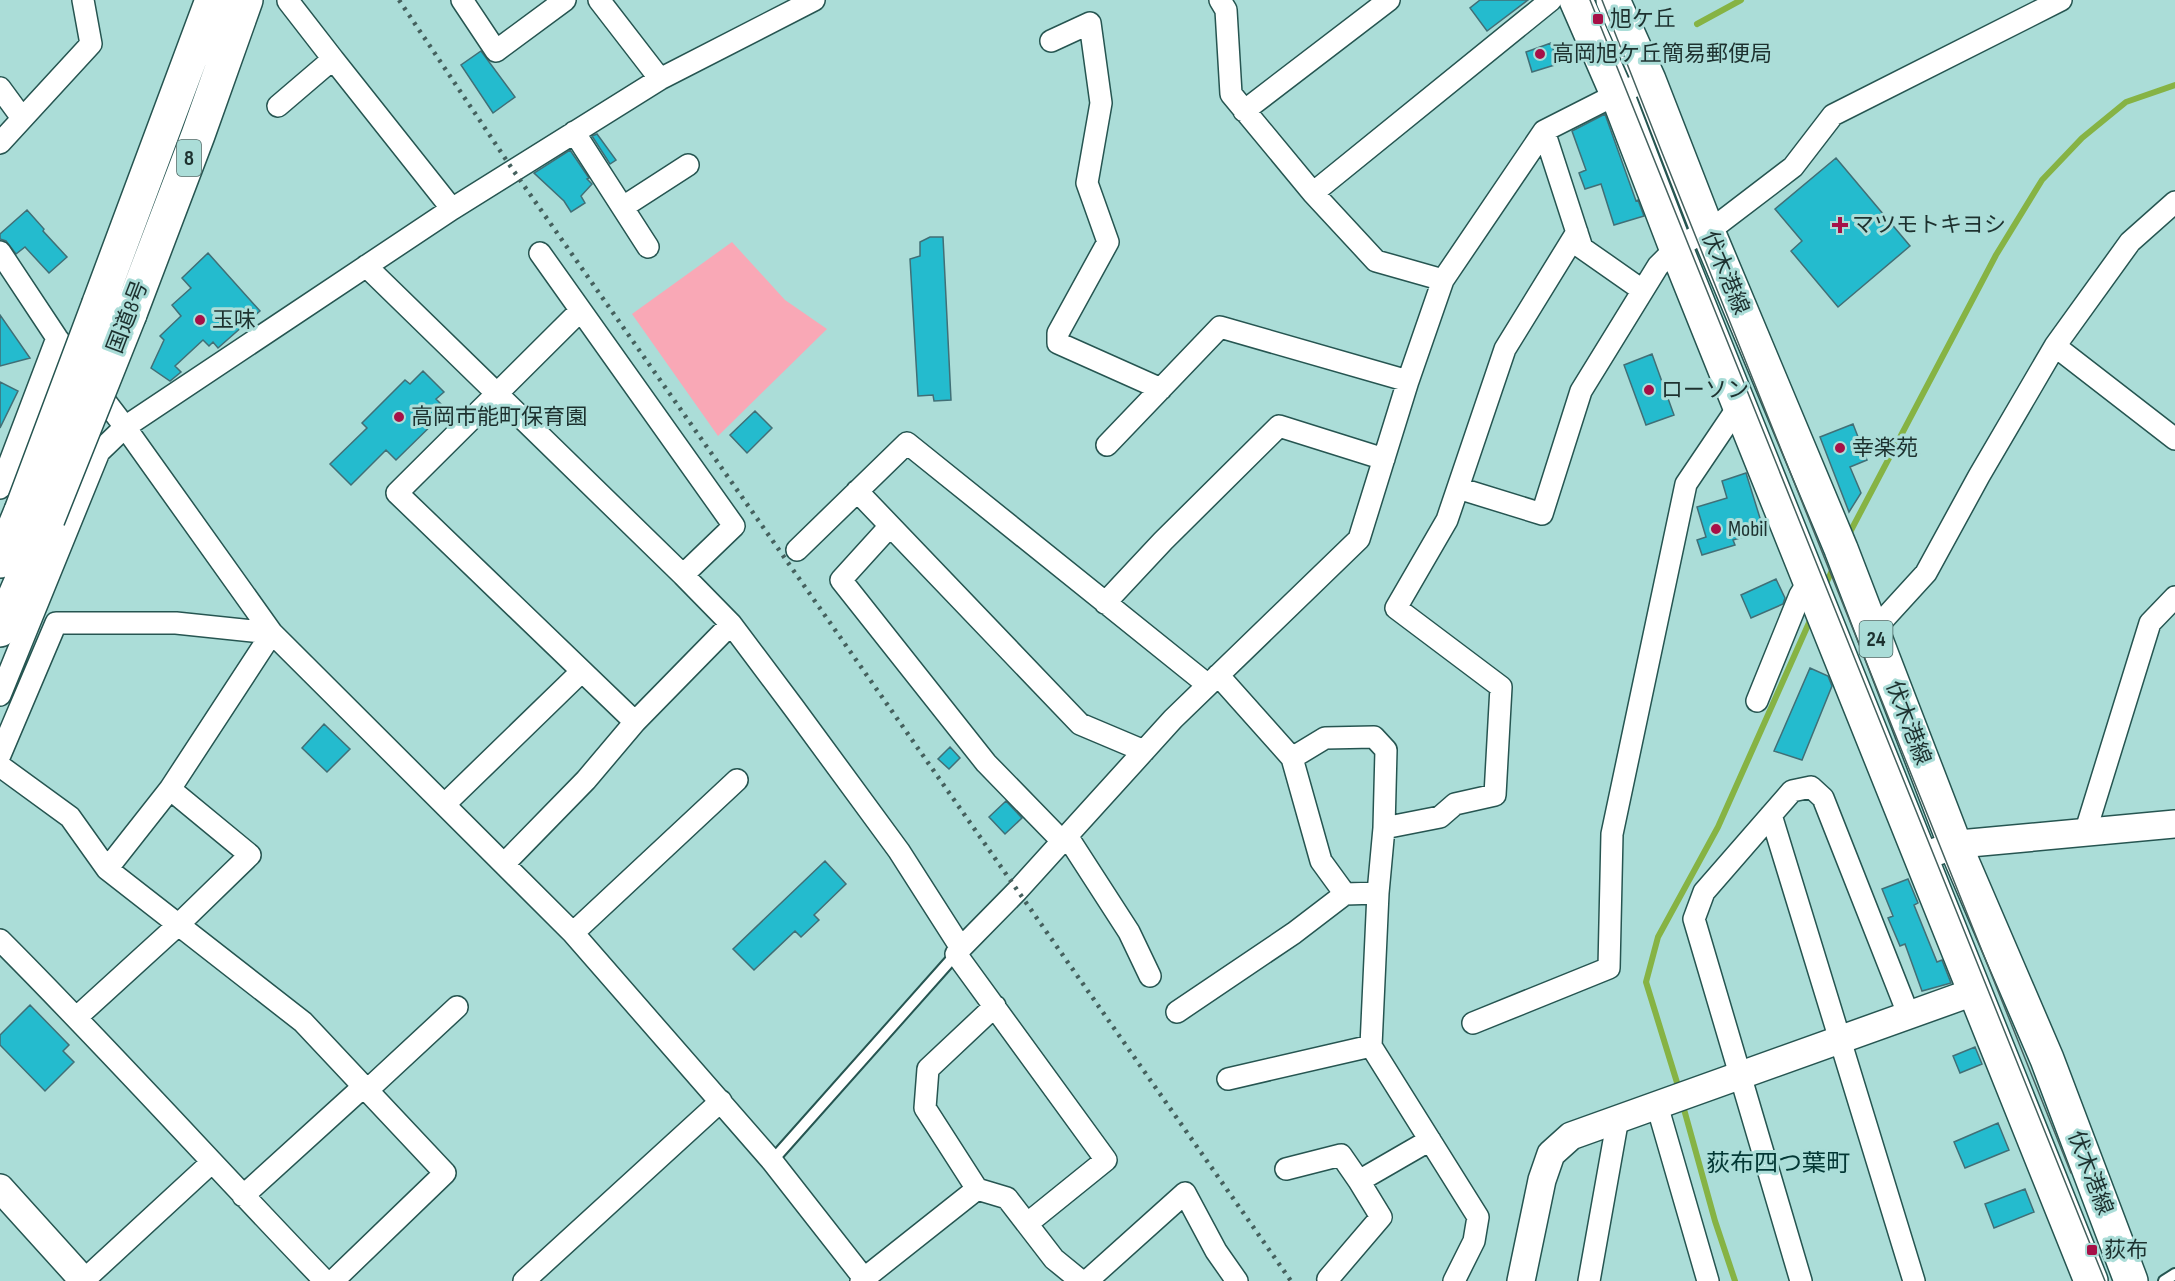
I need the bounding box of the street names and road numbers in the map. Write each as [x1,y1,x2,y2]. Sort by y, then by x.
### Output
road number: 8 [177,140,201,176]
street label: 伏木港線 [1695,227,1755,319]
street label: 国道8号 [102,277,154,357]
road number: 24 [1860,621,1892,657]
street label: 伏木港線 [1880,677,1936,769]
street label: 伏木港線 [2062,1127,2118,1219]

